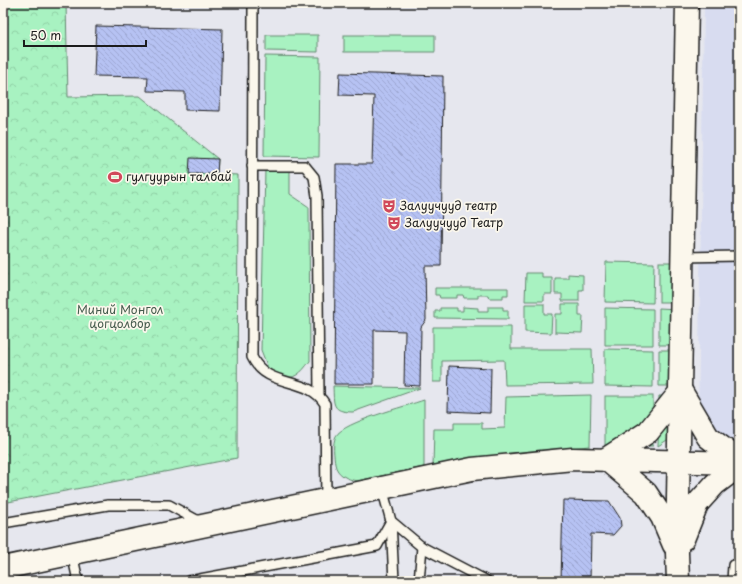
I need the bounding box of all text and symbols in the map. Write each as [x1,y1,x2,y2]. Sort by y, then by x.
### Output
scale bar [24,22,146,48]
text: 50 m [30,26,61,44]
place label: гулгуурын талбай [126,167,232,185]
sports icon: гулгуурын талбай [107,169,123,185]
place label: Залуучууд театр [399,196,497,214]
theatre icon: Залуучууд театр [381,198,397,214]
place label: Залуучууд Театр [404,213,503,231]
theatre icon: Залуучууд Театр [386,215,402,231]
park label: Миний Монгол цогцолбор [77,300,163,332]

